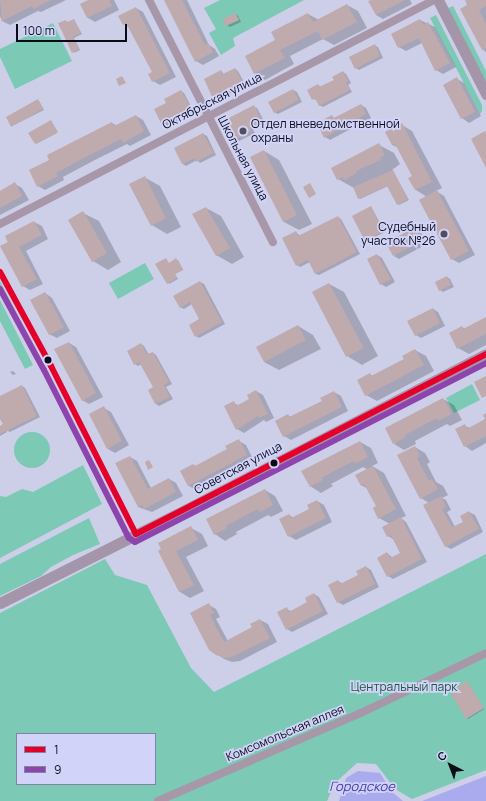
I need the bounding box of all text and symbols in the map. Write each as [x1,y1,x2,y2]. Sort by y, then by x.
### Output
scale bar [18,16,129,42]
text: 100 m [23,22,55,39]
street label: Октябрьская улица [160,70,264,132]
street label: Школьная улица [215,113,271,203]
place label: Отдел вневедомственной охраны [251,117,400,145]
marker: Отдел вневедомственной охраны [238,126,248,136]
place label: Судебный участок №26 [361,220,436,248]
marker: Судебный участок №26 [439,229,449,239]
unlabelled marker [43,355,53,365]
street label: Советская улица [192,439,284,497]
unlabelled marker [269,458,279,468]
park label: Центральный парк [351,680,457,694]
street label: Комсомольская аллея [224,702,346,764]
legend [16,733,156,785]
text: 1 [54,741,59,758]
north arrow [430,745,470,785]
text: С [434,747,450,764]
text: 9 [54,761,61,778]
water label: Городское [329,778,395,794]

